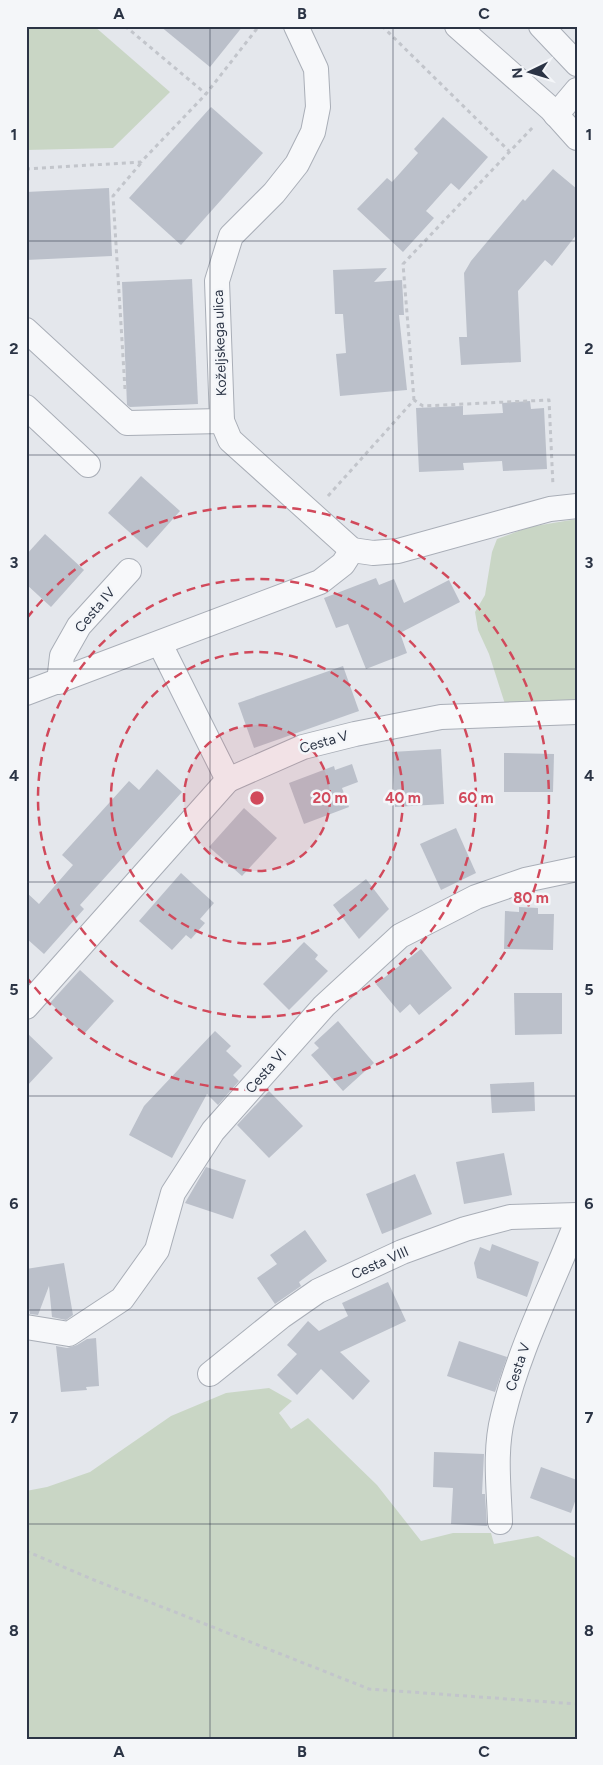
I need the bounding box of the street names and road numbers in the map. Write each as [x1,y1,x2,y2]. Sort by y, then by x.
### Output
street label: Koželjskega ulica [210,290,230,396]
street label: Cesta IV [71,584,119,636]
street label: Cesta V [298,727,351,757]
street label: Cesta VI [242,1045,290,1097]
street label: Cesta VIII [349,1243,411,1283]
street label: Cesta V [502,1340,534,1393]

